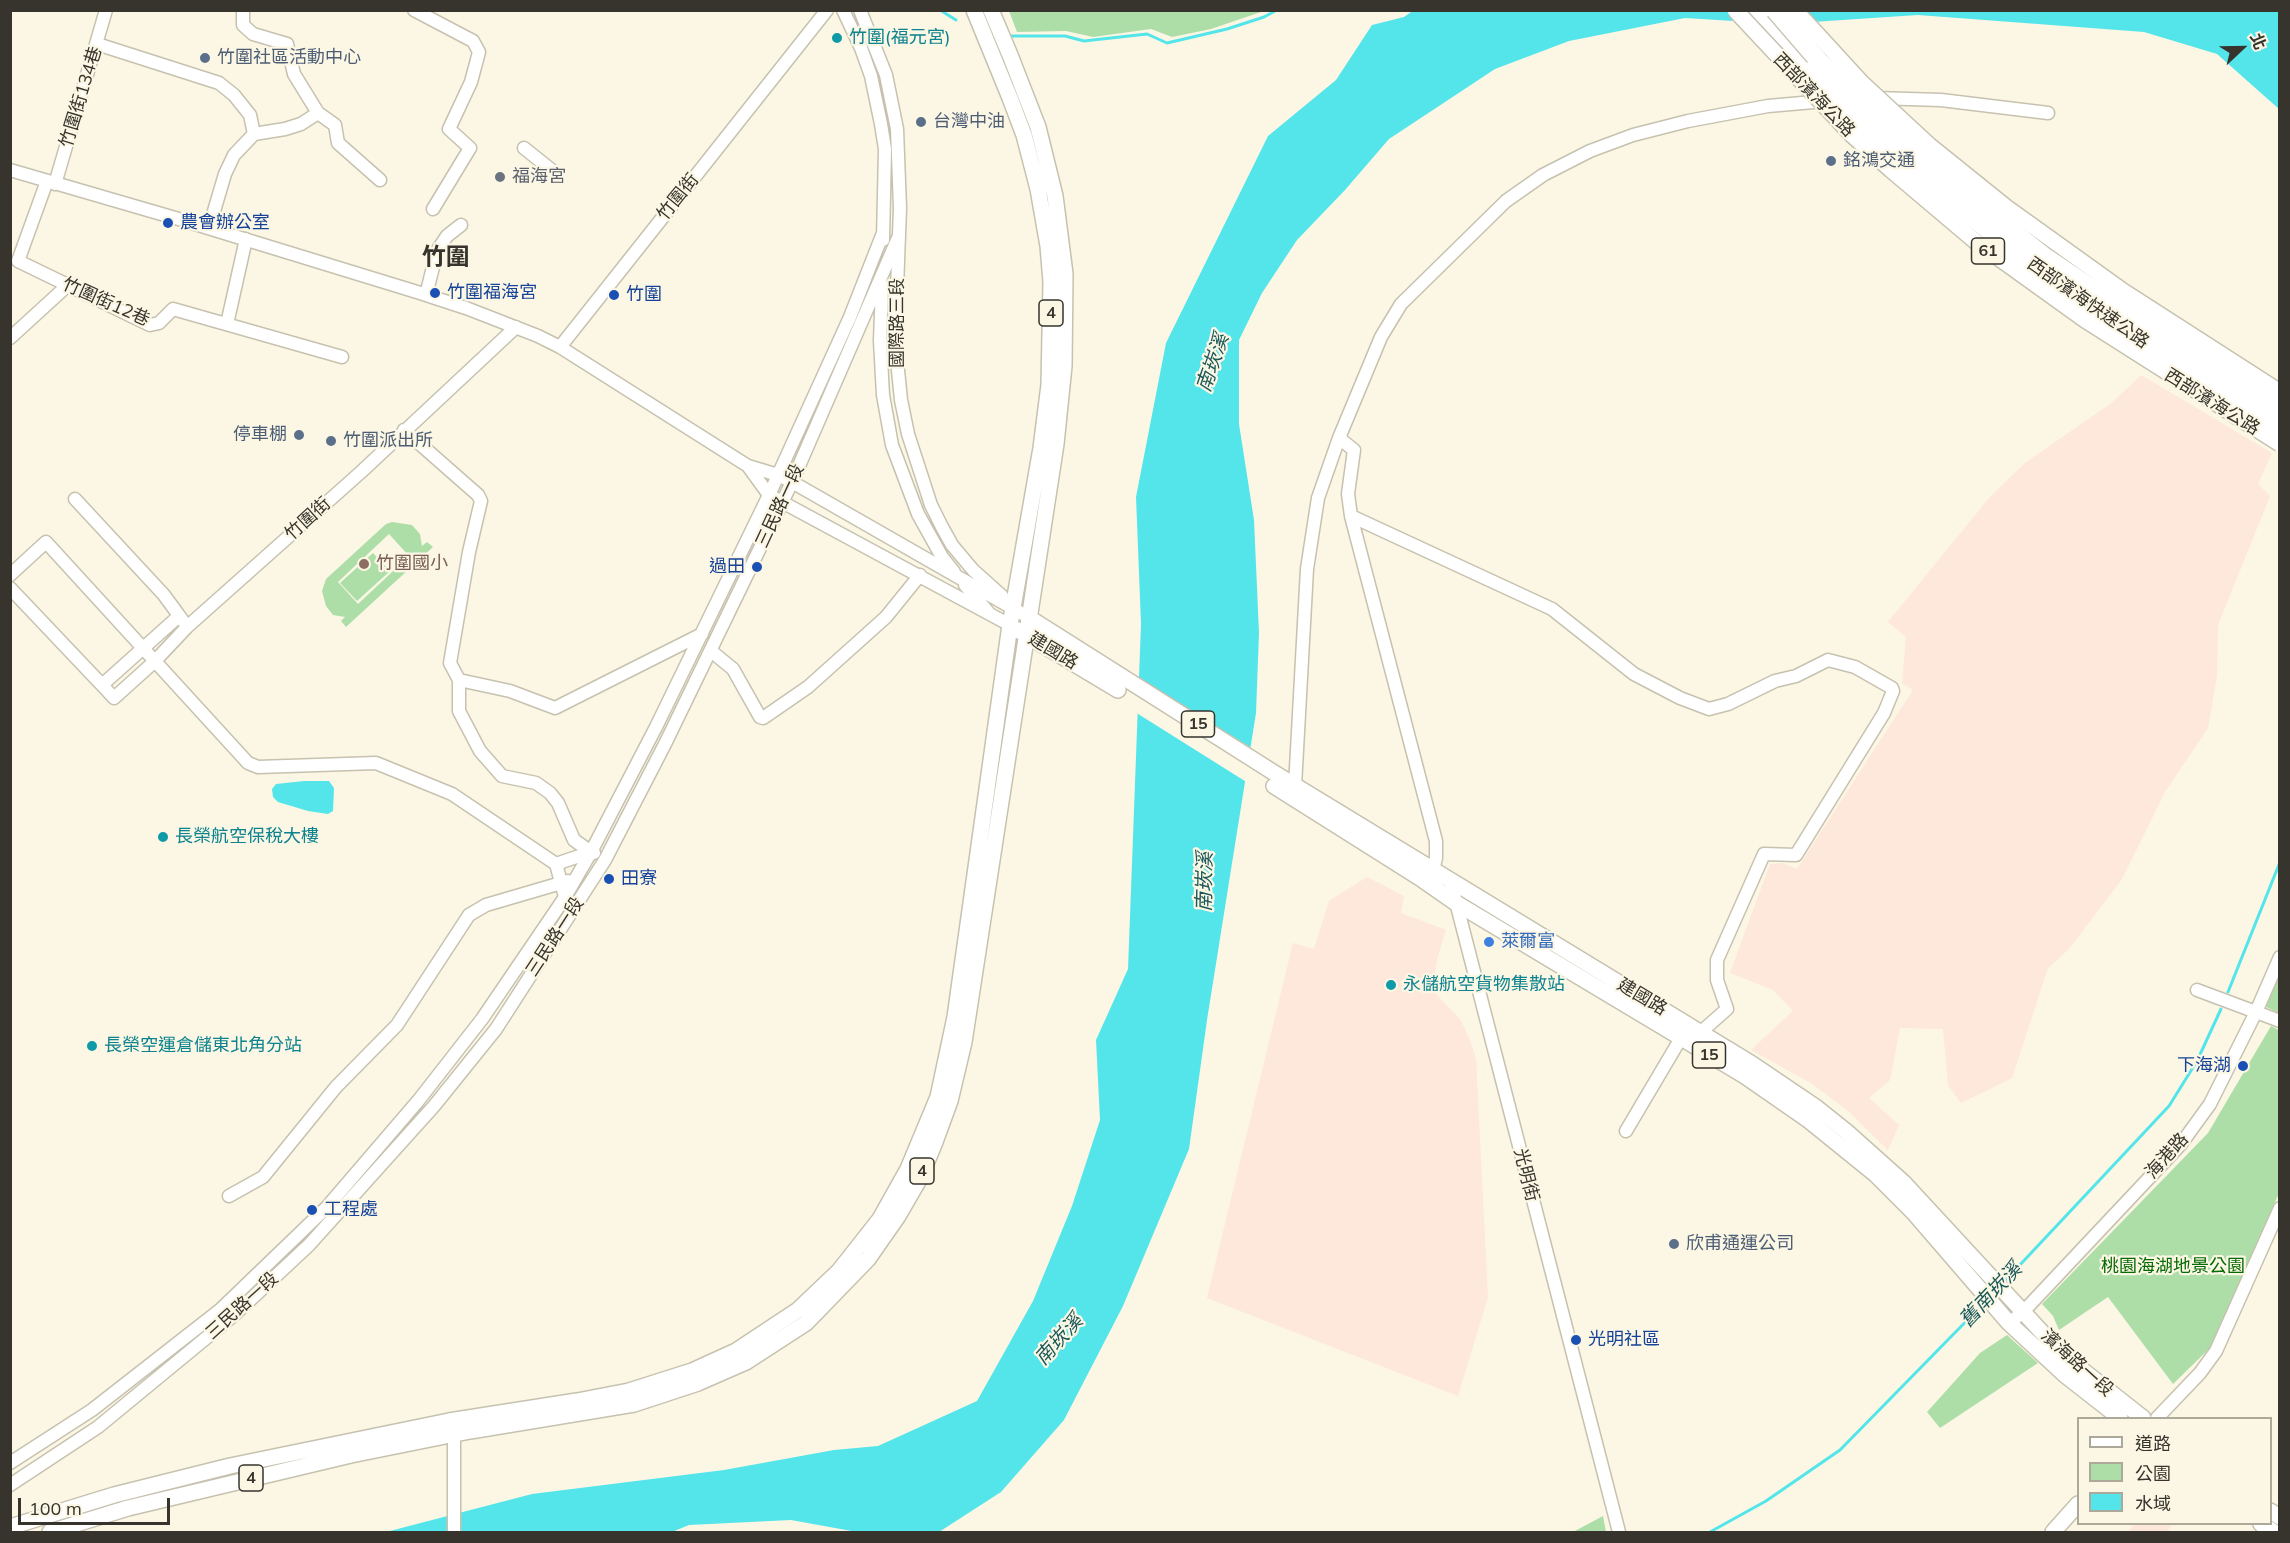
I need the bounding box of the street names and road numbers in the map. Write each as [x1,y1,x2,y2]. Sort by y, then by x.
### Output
street label: 竹圍街134巷 [55,44,107,150]
street label: 西部濱海公路 [1769,49,1859,141]
street label: 竹圍街 [653,169,703,225]
road number: 61 [1972,238,2004,264]
street label: 西部濱海快速公路 [2023,253,2153,353]
street label: 竹圍街12巷 [59,273,153,331]
street label: 國際路三段 [887,278,909,368]
road number: 4 [1039,300,1063,326]
street label: 西部濱海公路 [2160,364,2264,440]
street label: 三民路一段 [751,461,809,551]
street label: 竹圍街 [281,493,335,545]
street label: 建國路 [1024,628,1082,674]
road number: 15 [1182,711,1214,737]
street label: 三民路一段 [521,893,589,981]
street label: 建國路 [1613,974,1671,1020]
road number: 15 [1692,1042,1726,1068]
street label: 海港路 [2141,1129,2193,1183]
street label: 光明街 [1509,1146,1543,1204]
road number: 4 [910,1158,934,1184]
street label: 三民路一段 [201,1268,283,1344]
street label: 濱海路一段 [2036,1325,2118,1401]
road number: 4 [239,1465,263,1491]

